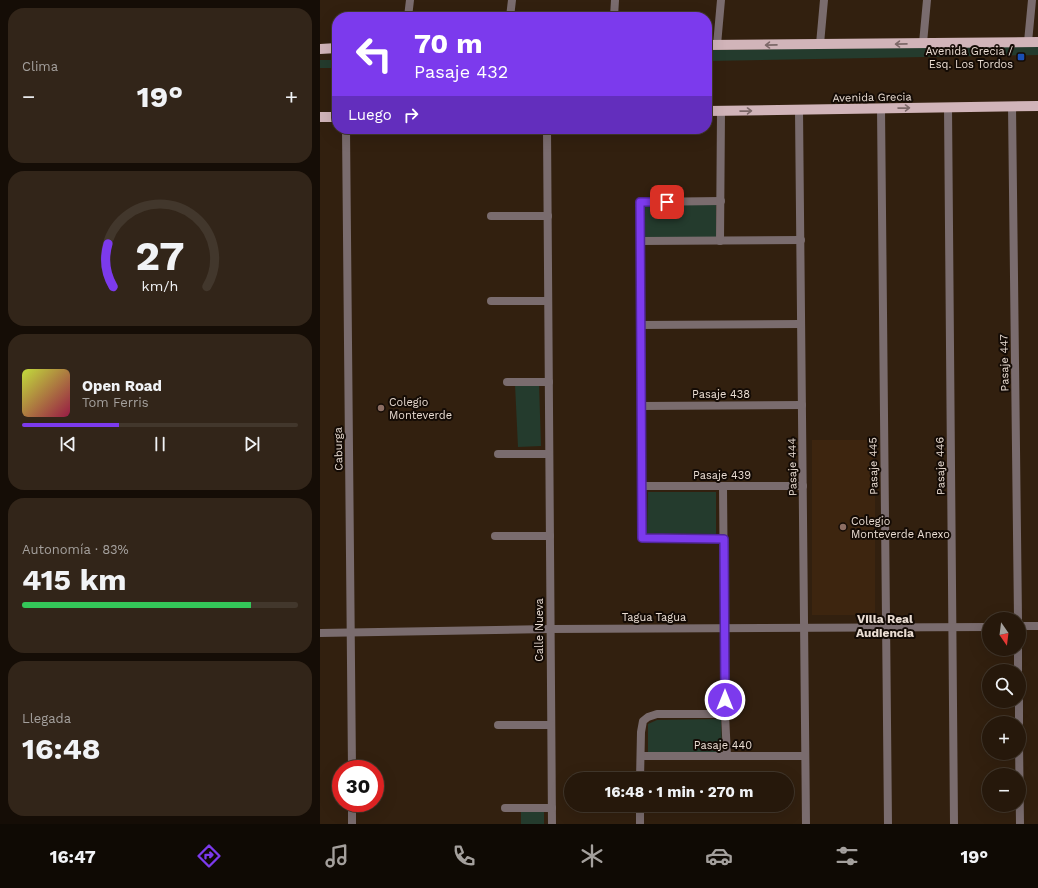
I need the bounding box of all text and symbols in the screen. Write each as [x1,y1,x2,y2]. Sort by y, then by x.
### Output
text: 70 m [414,27,483,60]
icon: left [348,28,400,80]
one-way arrow [895,40,908,48]
one-way arrow [765,41,778,49]
place label: Avenida Grecia / Esq. Los Tordos [925,45,1013,71]
marker: Avenida Grecia / Esq. Los Tordos [1016,52,1026,62]
text: Clima [22,59,58,74]
text: Pasaje 432 [414,61,508,82]
text: 19° [137,79,183,114]
text: − [22,84,35,109]
text: + [285,84,298,109]
street label: Avenida Grecia [832,90,912,105]
icon: right [400,104,422,126]
one-way arrow [897,104,910,112]
text: Luego [348,106,392,124]
one-way arrow [739,107,752,114]
pin [650,185,684,219]
icon: arrive [656,191,678,213]
text: 27 [135,231,185,280]
text: km/h [142,277,178,293]
street label: Pasaje 447 [998,334,1011,392]
text: Open Road [82,377,162,395]
street label: Pasaje 438 [692,388,750,401]
text: Tom Ferris [82,395,149,410]
place label: Colegio Monteverde [389,396,452,422]
marker: Colegio Monteverde [376,403,386,413]
street label: Caburga [332,427,345,471]
icon: previous [57,433,79,455]
icon: pause [149,433,171,455]
icon: next [241,433,263,455]
street label: Pasaje 445 [866,437,881,495]
street label: Pasaje 446 [933,437,948,495]
street label: Pasaje 444 [785,438,800,496]
street label: Pasaje 439 [693,469,751,482]
place label: Colegio Monteverde Anexo [851,515,950,541]
marker: Colegio Monteverde Anexo [838,522,848,532]
text: Autonomía · 83% [22,542,129,557]
text: 415 km [22,562,127,597]
street label: Calle Nueva [533,598,546,662]
street label: Tagua Tagua [622,611,686,624]
district label: Villa Real Audiencia [856,612,914,640]
north arrow [982,612,1026,656]
map controls [982,612,1026,812]
button: search [982,664,1026,708]
position arrow [704,679,746,721]
text: Llegada [22,711,71,726]
button: + [982,716,1026,760]
text: 16:48 [22,731,101,766]
street label: Pasaje 440 [694,739,752,752]
speed limit sign: 30 [332,760,384,812]
button: − [982,768,1026,812]
text: 16:48 · 1 min · 270 m [605,783,753,801]
icon: directions [195,842,223,870]
icon: music [323,842,351,870]
icon: phone [450,842,478,870]
icon: climate [578,842,606,870]
icon: car [705,842,733,870]
icon: filters [833,842,861,870]
text: 16:47 [50,846,96,867]
text: 19° [960,846,988,867]

